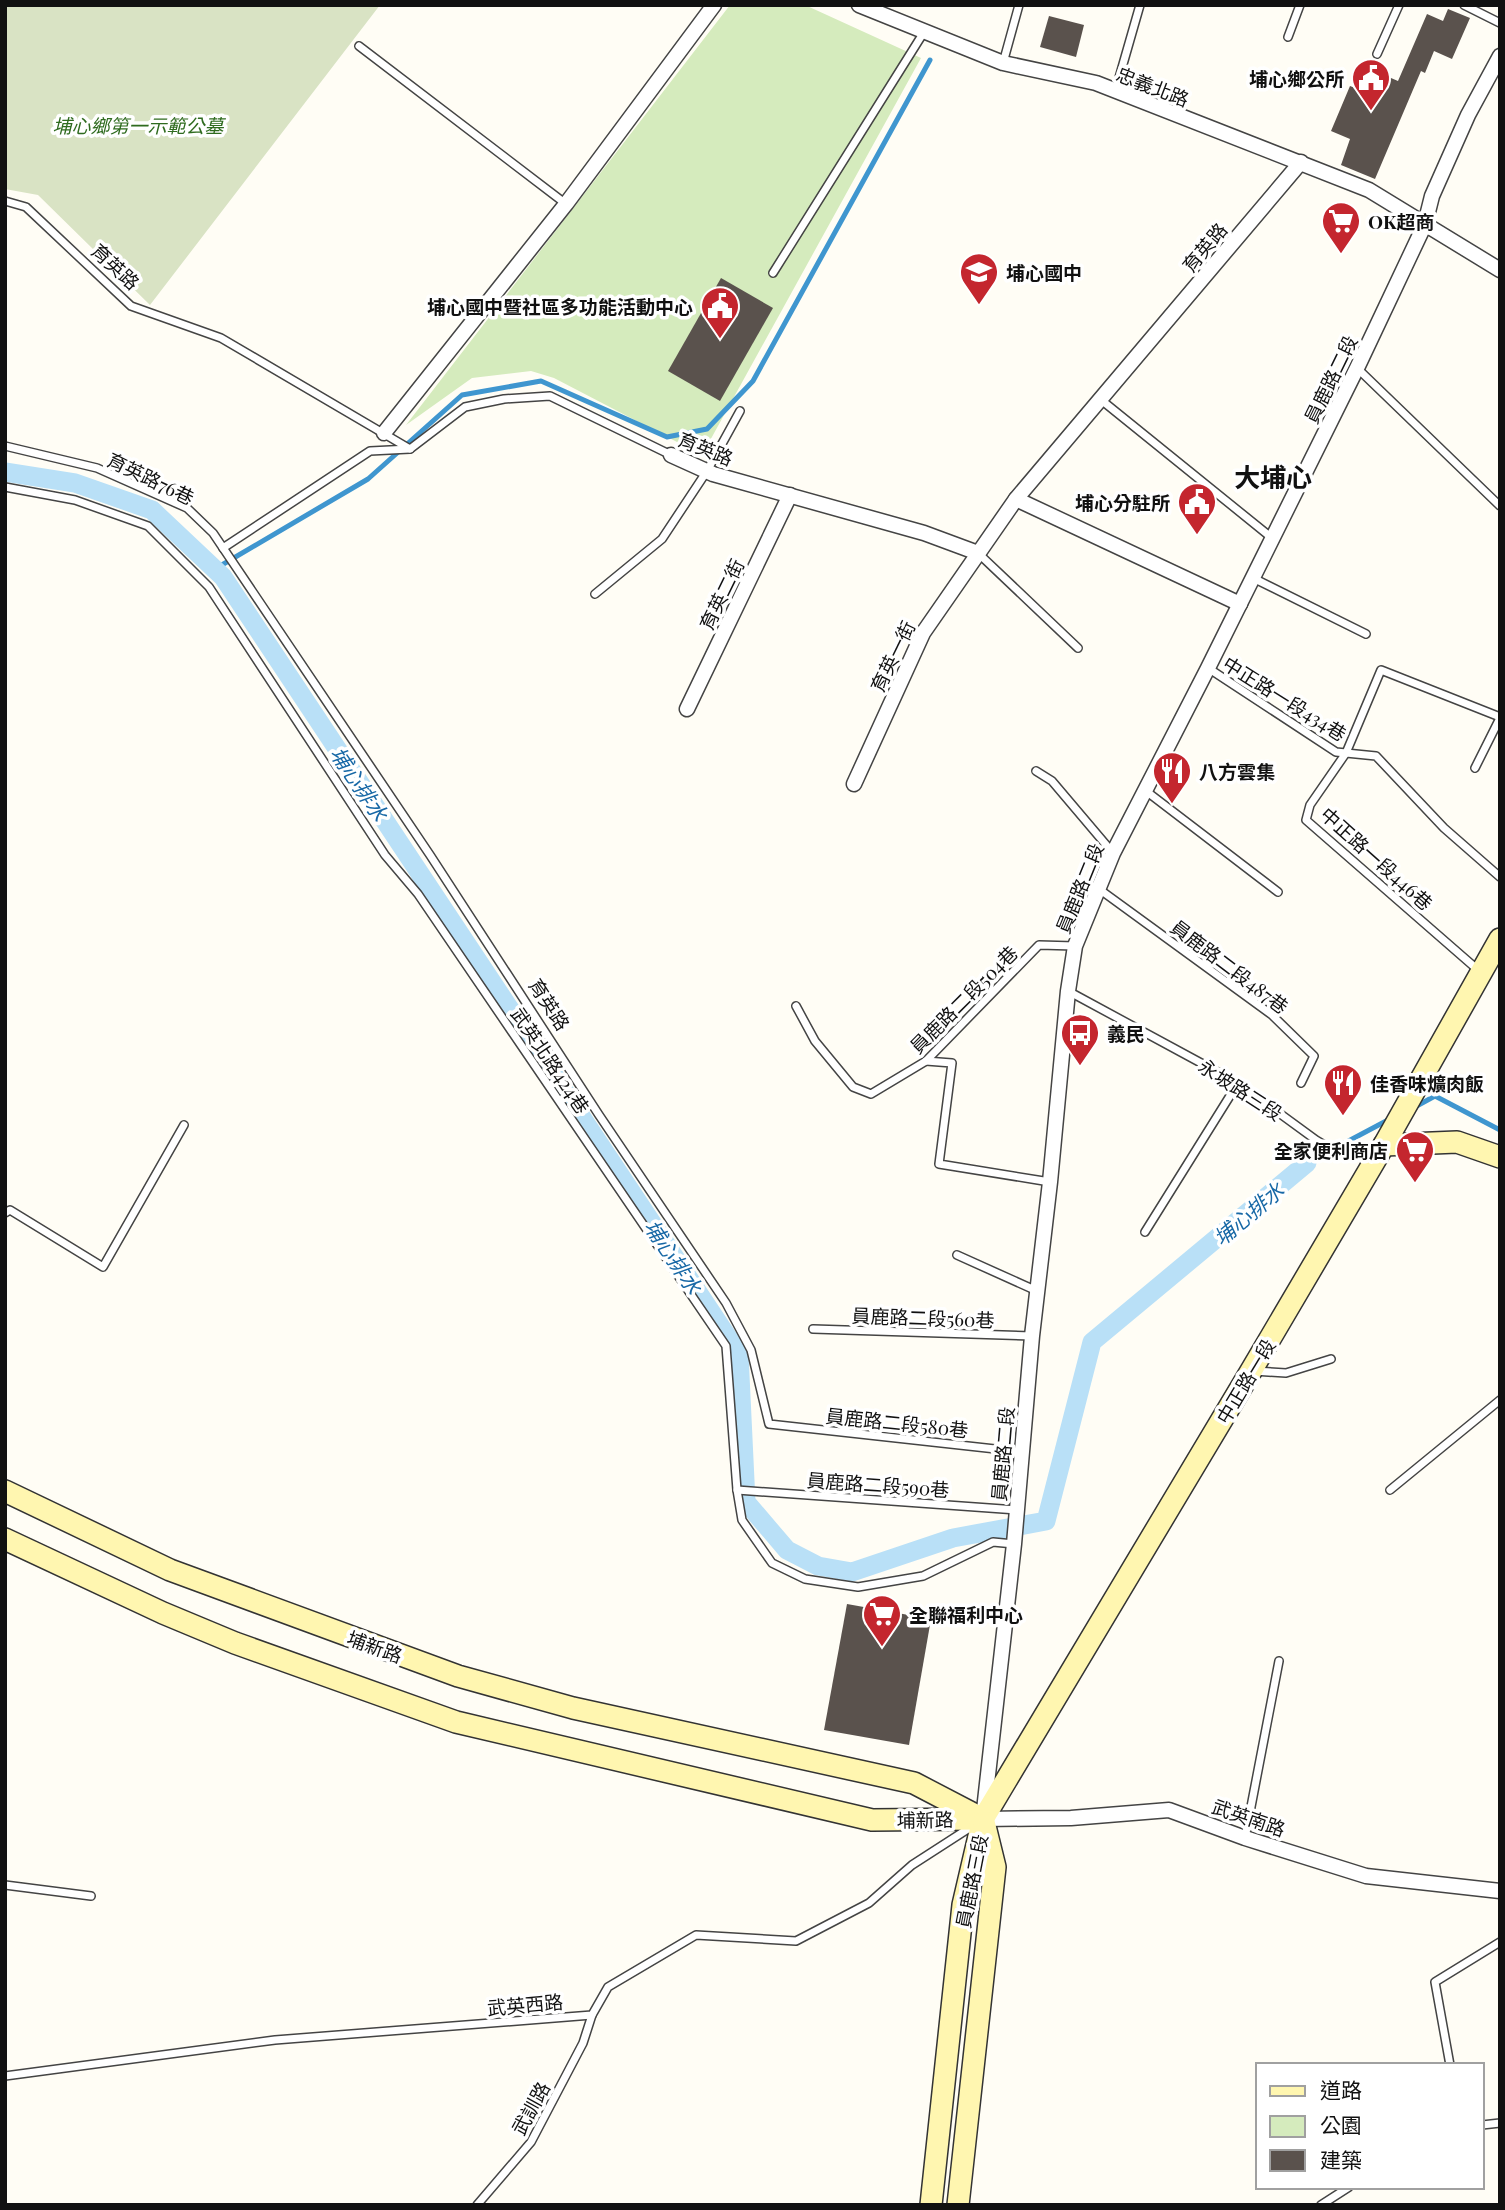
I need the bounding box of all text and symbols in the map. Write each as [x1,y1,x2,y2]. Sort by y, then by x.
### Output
public building icon: 埔心鄉公所 [1350,57,1392,112]
street label: 忠義北路 [1113,60,1193,112]
place label: 埔心鄉公所 [1249,65,1344,91]
park label: 埔心鄉第一示範公墓 [52,112,226,138]
supermarket icon: OK超商 [1320,200,1362,255]
place label: OK超商 [1368,208,1434,234]
street label: 育英路 [1176,217,1232,277]
street label: 育英路 [86,237,146,295]
school or university icon: 埔心國中 [958,251,1000,306]
place label: 埔心國中 [1006,259,1082,285]
public building icon: 埔心國中暨社區多功能活動中心 [699,285,741,340]
place label: 埔心國中暨社區多功能活動中心 [427,293,693,319]
street label: 員鹿路二段 [1297,331,1363,427]
street label: 育英路 [675,425,737,471]
street label: 育英路76巷 [103,446,199,510]
district label: 大埔心 [1234,459,1312,494]
public building icon: 埔心分駐所 [1176,481,1218,536]
place label: 埔心分駐所 [1075,489,1170,515]
street label: 育英二街 [693,554,749,634]
street label: 育英一街 [864,616,920,696]
street label: 中正路一段434巷 [1218,650,1352,746]
water label: 埔心排水 [325,740,396,826]
restaurant icon: 八方雲集 [1151,750,1193,805]
place label: 八方雲集 [1199,758,1275,784]
street label: 中正路一段446巷 [1315,801,1439,915]
street label: 員鹿路二段 [1049,839,1109,937]
street label: 員鹿路二段487巷 [1166,913,1294,1019]
street label: 員鹿路二段504巷 [903,939,1023,1059]
street label: 育英路 [524,973,576,1035]
street label: 武英北路424巷 [506,1002,596,1118]
bus stop icon: 義民 [1059,1012,1101,1067]
place label: 義民 [1107,1020,1145,1046]
street label: 永坡路三段 [1194,1052,1288,1126]
restaurant icon: 佳香味爌肉飯 [1322,1062,1364,1117]
place label: 佳香味爌肉飯 [1370,1070,1484,1096]
supermarket icon: 全家便利商店 [1394,1129,1436,1184]
place label: 全家便利商店 [1274,1137,1388,1163]
water label: 埔心排水 [1207,1175,1290,1251]
water label: 埔心排水 [639,1213,710,1299]
street label: 員鹿路二段560巷 [851,1302,995,1332]
street label: 中正路一段 [1209,1334,1281,1428]
street label: 員鹿路二段580巷 [824,1402,970,1442]
street label: 員鹿路二段 [985,1406,1019,1502]
street label: 員鹿路二段590巷 [806,1466,950,1502]
supermarket icon: 全聯福利中心 [861,1593,903,1648]
place label: 全聯福利中心 [909,1601,1023,1627]
street label: 埔新路 [344,1624,406,1668]
street label: 武英南路 [1209,1792,1289,1842]
street label: 埔新路 [896,1806,954,1832]
street label: 員鹿路三段 [949,1832,993,1930]
street label: 武英西路 [486,1988,564,2020]
legend [1256,2063,1484,2189]
text: 道路 [1320,2075,1362,2103]
street label: 武訓路 [505,2077,555,2139]
text: 公園 [1320,2110,1362,2138]
text: 建築 [1320,2145,1362,2173]

